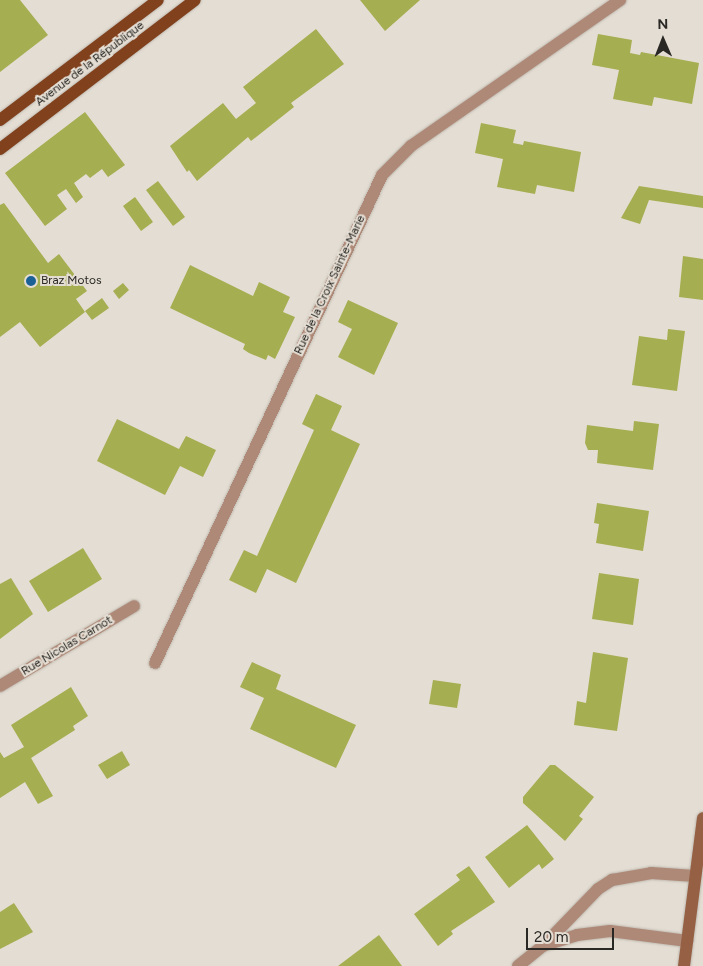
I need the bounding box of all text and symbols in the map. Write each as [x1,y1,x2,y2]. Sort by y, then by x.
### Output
north arrow [638,15,688,65]
text: N [657,16,668,33]
street label: Avenue de la République [33,18,147,110]
street label: Rue de la Croix Sainte-Marie [291,213,369,357]
place label: Braz Motos [41,274,102,288]
marker: Braz Motos [25,275,37,287]
street label: Rue Nicolas Carnot [19,613,115,679]
scale bar [528,918,616,950]
text: 20 m [534,928,568,946]

